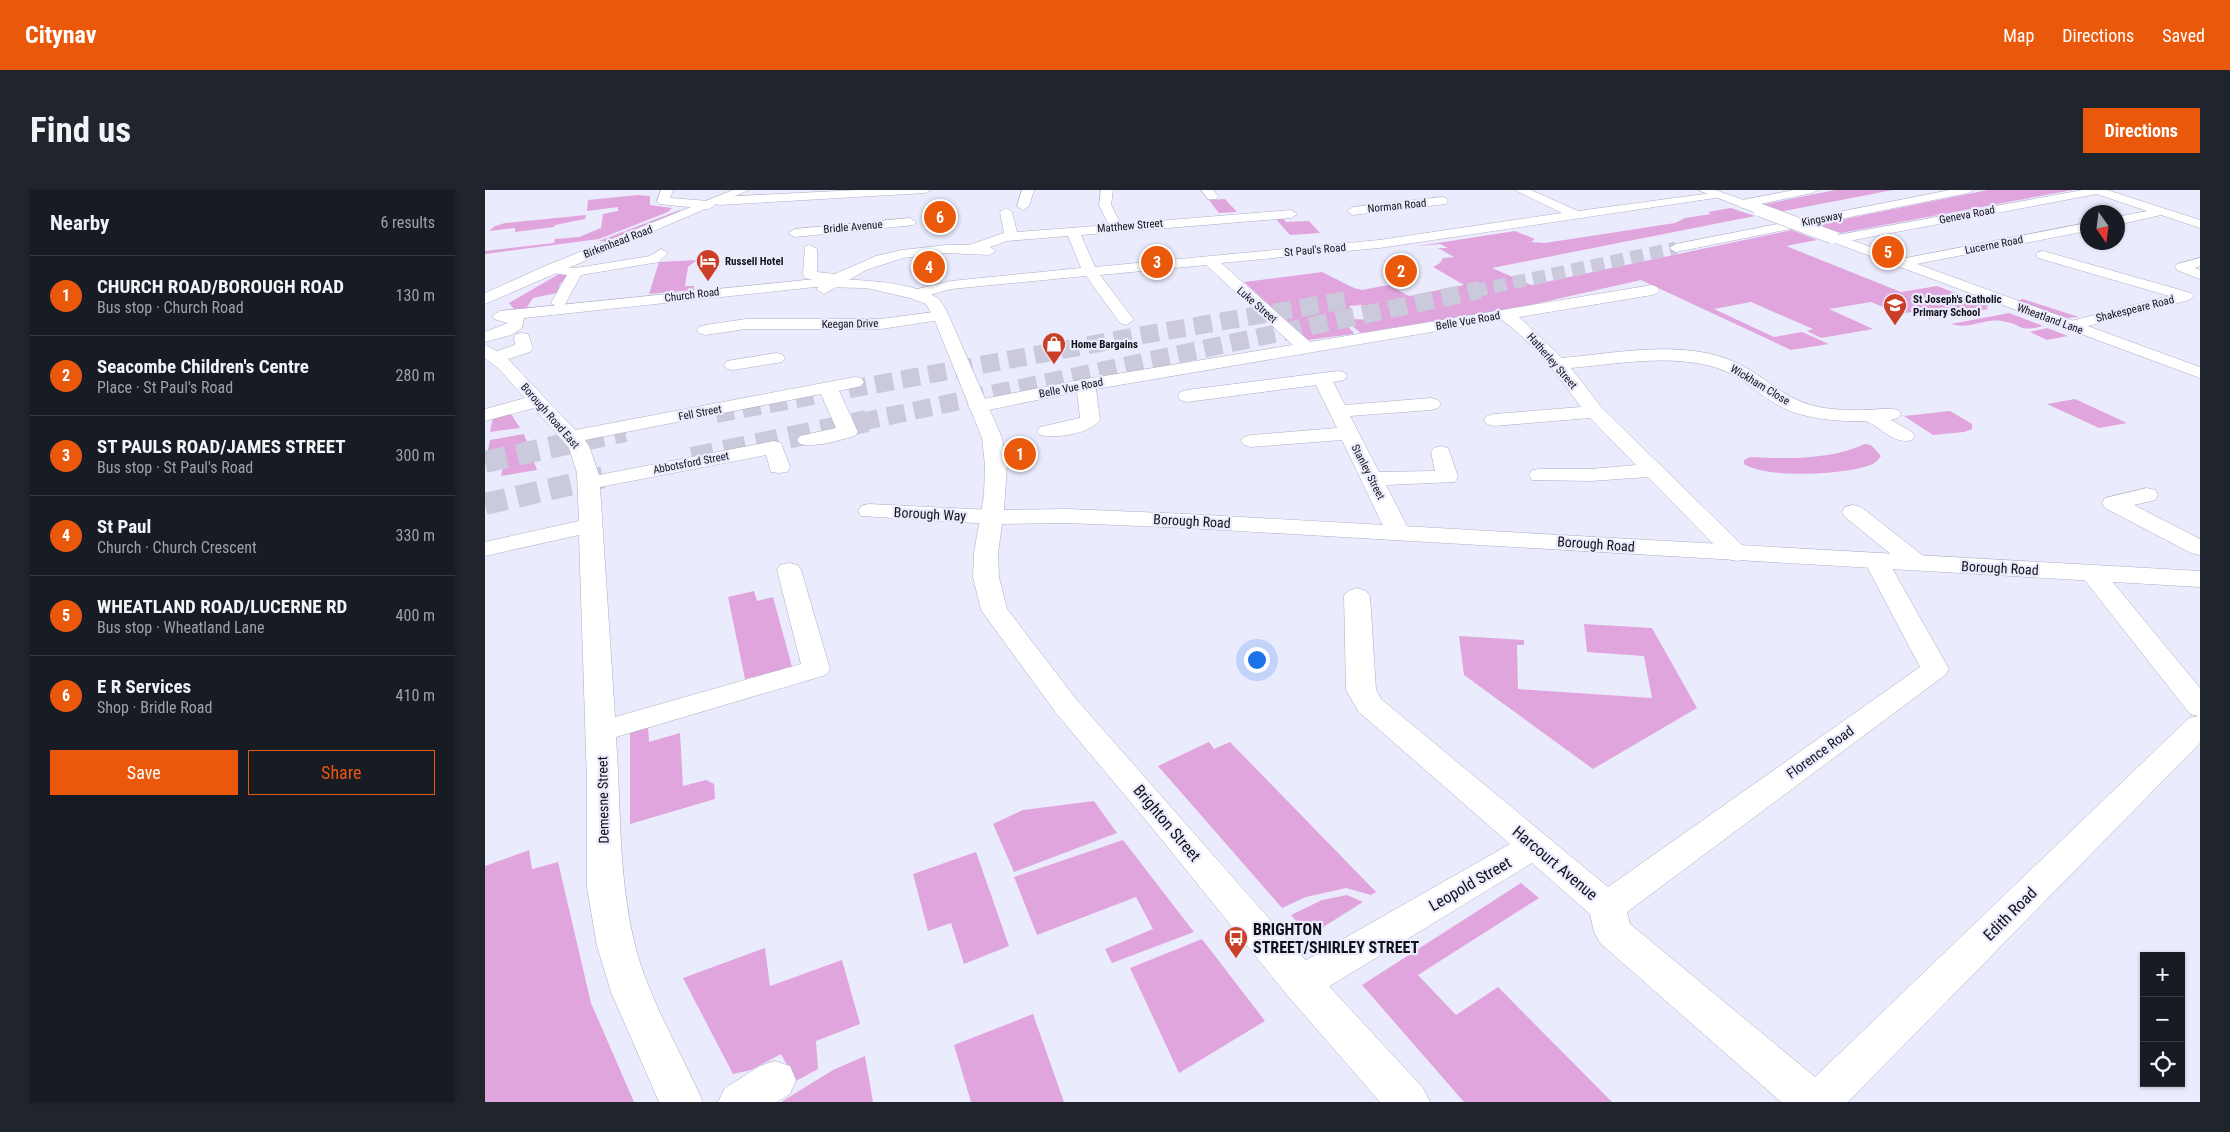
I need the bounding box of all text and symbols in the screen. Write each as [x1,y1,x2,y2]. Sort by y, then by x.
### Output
text: Citynav [25,21,96,49]
text: Map [2003,25,2034,46]
text: Directions [2062,25,2134,46]
text: Saved [2162,25,2205,46]
button: Directions [2083,108,2200,153]
text: Find us [30,110,131,151]
street label: Norman Road [1367,196,1427,216]
pin: 6 [924,198,956,236]
street label: Geneva Road [1938,203,1996,227]
north arrow [2080,205,2125,250]
street label: Kingsway [1801,209,1844,229]
text: Nearby [50,211,109,235]
text: 6 results [380,213,435,232]
street label: Matthew Street [1097,217,1163,235]
street label: Bridle Avenue [823,218,883,236]
street label: Birkenhead Road [582,223,654,261]
pin: 5 [1872,233,1904,271]
street label: Lucerne Road [1964,233,2024,257]
street label: St Paul's Road [1284,241,1346,259]
pin: 3 [1141,243,1173,281]
hotel icon: Russell Hotel [695,248,721,282]
pin: 4 [913,248,945,286]
pin: 2 [1385,252,1417,290]
place label: Russell Hotel [725,255,784,268]
text: CHURCH ROAD/BOROUGH ROAD [97,275,344,298]
street label: Luke Street [1234,284,1280,326]
street label: Church Road [664,285,720,305]
text: 1 [62,286,70,305]
text: 130 m [396,286,435,305]
school or university icon: St Joseph's Catholic Primary School [1882,292,1908,326]
place label: St Joseph's Catholic Primary School [1913,293,2002,319]
street label: Shakespeare Road [2095,293,2175,325]
text: Bus stop · Church Road [97,298,244,317]
street label: Wheatland Lane [2015,301,2085,337]
street label: Belle Vue Road [1435,309,1501,333]
street label: Keegan Drive [822,317,878,331]
street label: Hatherley Street [1524,330,1580,392]
shop icon: Home Bargains [1041,331,1067,365]
place label: Home Bargains [1071,338,1138,351]
text: Seacombe Children's Centre [97,355,309,378]
street label: Wickham Close [1728,362,1792,408]
text: 2 [62,366,70,385]
text: 280 m [396,366,435,385]
street label: Belle Vue Road [1038,375,1104,401]
text: Place · St Paul's Road [97,378,233,397]
street label: Borough Road East [518,381,582,451]
street label: Fell Street [677,402,723,424]
text: ST PAULS ROAD/JAMES STREET [97,435,346,458]
pin: 1 [1004,435,1036,473]
street label: Stanley Street [1349,442,1387,502]
text: 3 [62,446,70,465]
text: 300 m [396,446,435,465]
street label: Abbotsford Street [652,449,730,477]
text: Bus stop · St Paul's Road [97,458,253,477]
street label: Borough Way [893,504,967,524]
street label: Borough Road [1153,511,1231,531]
text: St Paul [97,515,151,538]
text: 4 [62,526,70,545]
text: 330 m [396,526,435,545]
street label: Borough Road [1557,533,1635,555]
text: Church · Church Crescent [97,538,257,557]
street label: Borough Road [1961,558,2039,578]
text: WHEATLAND ROAD/LUCERNE RD [97,595,347,618]
text: 5 [62,606,70,625]
text: 400 m [396,606,435,625]
text: Bus stop · Wheatland Lane [97,618,265,637]
your location [1244,647,1270,673]
text: E R Services [97,675,191,698]
text: 6 [62,686,70,705]
text: 410 m [396,686,435,705]
text: Shop · Bridle Road [97,698,212,717]
street label: Florence Road [1783,722,1857,782]
button: Save [50,750,238,795]
button: Share [248,750,435,795]
street label: Demesne Street [594,756,612,844]
street label: Brighton Street [1129,781,1205,865]
street label: Harcourt Avenue [1509,822,1601,904]
street label: Leopold Street [1425,853,1515,915]
street label: Edith Road [1979,883,2041,945]
place label: BRIGHTON STREET/SHIRLEY STREET [1253,920,1420,957]
bus stop icon: BRIGHTON STREET/SHIRLEY STREET [1223,925,1249,959]
map controls [2140,952,2185,1087]
button: + [2140,952,2185,997]
button: − [2140,997,2185,1042]
button: locate [2140,1042,2185,1087]

